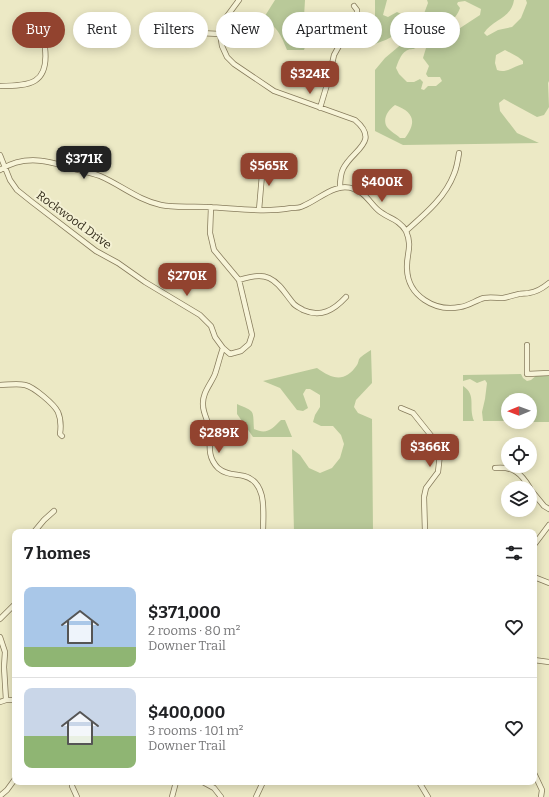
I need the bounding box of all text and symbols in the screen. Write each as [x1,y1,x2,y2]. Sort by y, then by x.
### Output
chip: Buy [12,12,65,48]
chip: Rent [73,12,131,48]
chip: Filters [139,12,208,48]
chip: New [216,12,274,48]
chip: Apartment [282,12,382,48]
chip: House [390,12,460,48]
pin: $324K [282,61,338,95]
text: $324K [290,66,330,81]
pin: $371K [56,146,112,180]
text: $371K [65,151,103,166]
pin: $565K [241,153,297,187]
text: $565K [250,158,288,173]
pin: $400K [354,169,410,203]
text: $400K [361,174,403,189]
street label: Rockwood Drive [34,188,114,252]
pin: $270K [159,263,215,297]
text: $270K [167,268,207,283]
north arrow [501,393,537,429]
map controls [501,393,537,517]
pin: $289K [191,420,247,454]
text: $289K [199,425,239,440]
pin: $366K [402,434,458,468]
button: locate [501,437,537,473]
text: $366K [410,439,450,454]
button: layers [501,481,537,517]
icon: filters [503,542,525,564]
text: 7 homes [24,543,91,564]
text: $371,000 [148,602,221,623]
icon: home [56,603,104,651]
icon: heart [503,616,525,638]
text: 2 rooms · 80 m² [148,623,240,638]
text: Downer Trail [148,638,226,653]
text: $400,000 [148,702,225,723]
icon: home [56,704,104,752]
icon: heart [503,717,525,739]
text: 3 rooms · 101 m² [148,723,243,738]
text: Downer Trail [148,738,226,753]

